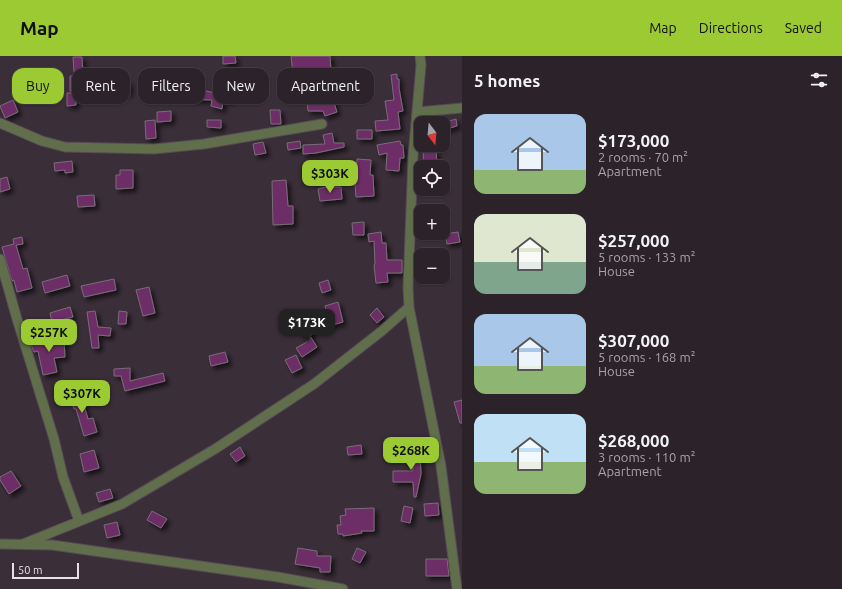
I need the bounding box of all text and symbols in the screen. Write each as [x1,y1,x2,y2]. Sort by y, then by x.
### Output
text: Map [20,17,59,39]
text: Map [649,20,677,36]
text: Directions [699,20,763,36]
text: Saved [785,20,822,36]
chip: Buy [12,68,64,104]
chip: Rent [72,68,130,104]
chip: Filters [138,68,205,104]
chip: New [213,68,269,104]
chip: Apartment [277,68,374,104]
icon: filters [808,69,830,91]
text: 5 homes [474,71,540,90]
north arrow [414,116,450,152]
map controls [414,116,450,284]
icon: home [506,130,554,178]
text: $173,000 [598,131,669,150]
text: 2 rooms · 70 m² [598,150,688,164]
pin: $303K [302,160,358,194]
button: locate [414,160,450,196]
text: Apartment [598,164,662,178]
text: $303K [311,166,349,180]
button: + [414,204,450,240]
icon: home [506,230,554,278]
text: $257,000 [598,231,669,250]
button: − [414,248,450,284]
text: 5 rooms · 133 m² [598,250,695,264]
text: House [598,264,635,278]
pin: $173K [279,309,335,343]
text: $173K [288,315,326,329]
pin: $257K [21,319,77,353]
text: $257K [30,325,68,339]
icon: home [506,330,554,378]
text: $307,000 [598,331,669,350]
text: 5 rooms · 168 m² [598,350,695,364]
text: House [598,364,635,378]
pin: $307K [54,380,110,414]
text: $307K [63,386,101,400]
icon: home [506,430,554,478]
text: $268,000 [598,431,669,450]
pin: $268K [383,437,439,471]
text: $268K [392,443,430,457]
text: 3 rooms · 110 m² [598,450,695,464]
text: Apartment [598,464,662,478]
scale bar [12,561,79,580]
text: 50 m [18,564,42,576]

